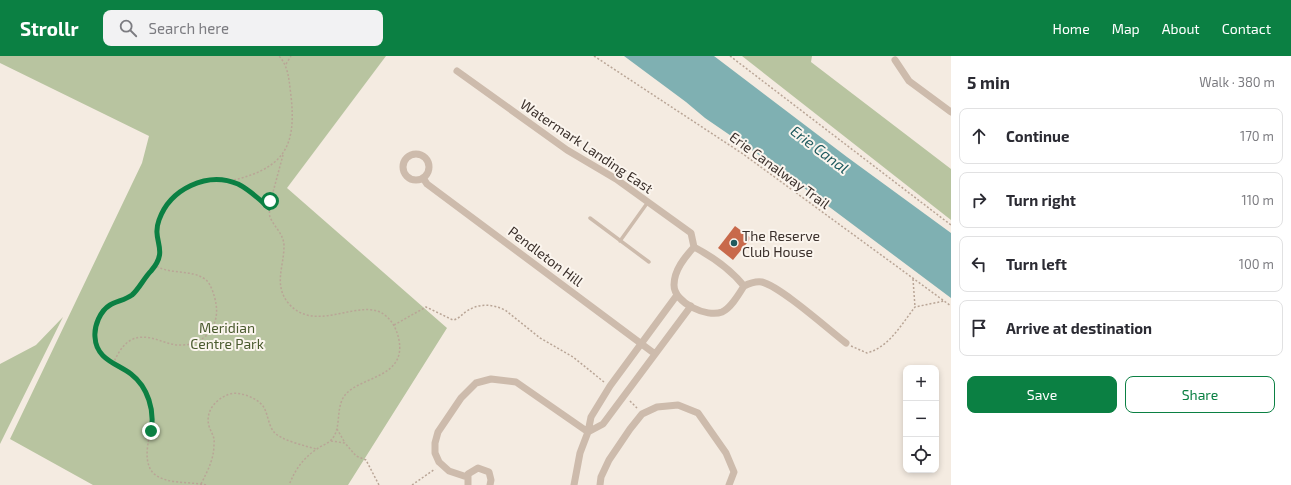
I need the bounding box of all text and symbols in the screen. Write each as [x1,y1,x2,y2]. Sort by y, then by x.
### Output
search box [103,10,383,46]
text: Strollr [20,17,79,40]
icon: search [117,17,139,39]
text: Search here [149,19,229,37]
text: Home [1053,20,1090,37]
text: Map [1112,20,1140,37]
text: About [1162,20,1200,37]
text: Contact [1222,20,1271,37]
text: 5 min [967,72,1010,92]
text: Walk · 380 m [1199,74,1275,90]
street label: Watermark Landing East [517,95,657,197]
water label: Erie Canal [787,121,853,177]
icon: ahead [968,125,990,147]
text: Continue [1006,127,1069,145]
street label: Erie Canalway Trail [727,128,834,213]
text: 170 m [1240,128,1274,144]
icon: right [968,189,990,211]
text: Turn right [1006,191,1076,209]
route start [261,192,279,210]
text: 110 m [1242,192,1274,208]
street label: Pendleton Hill [505,222,587,290]
place label: The Reserve Club House [742,227,820,260]
marker: The Reserve Club House [729,238,739,248]
icon: left [968,253,990,275]
text: Turn left [1006,255,1067,273]
text: 100 m [1239,256,1274,272]
icon: arrive [968,317,990,339]
park label: Meridian Centre Park [190,319,264,352]
text: Arrive at destination [1006,319,1152,337]
map controls [903,365,939,473]
button: + [903,365,939,401]
button: Save [967,376,1117,413]
button: Share [1125,376,1275,413]
button: − [903,401,939,437]
route end [142,422,160,440]
button: locate [903,437,939,473]

